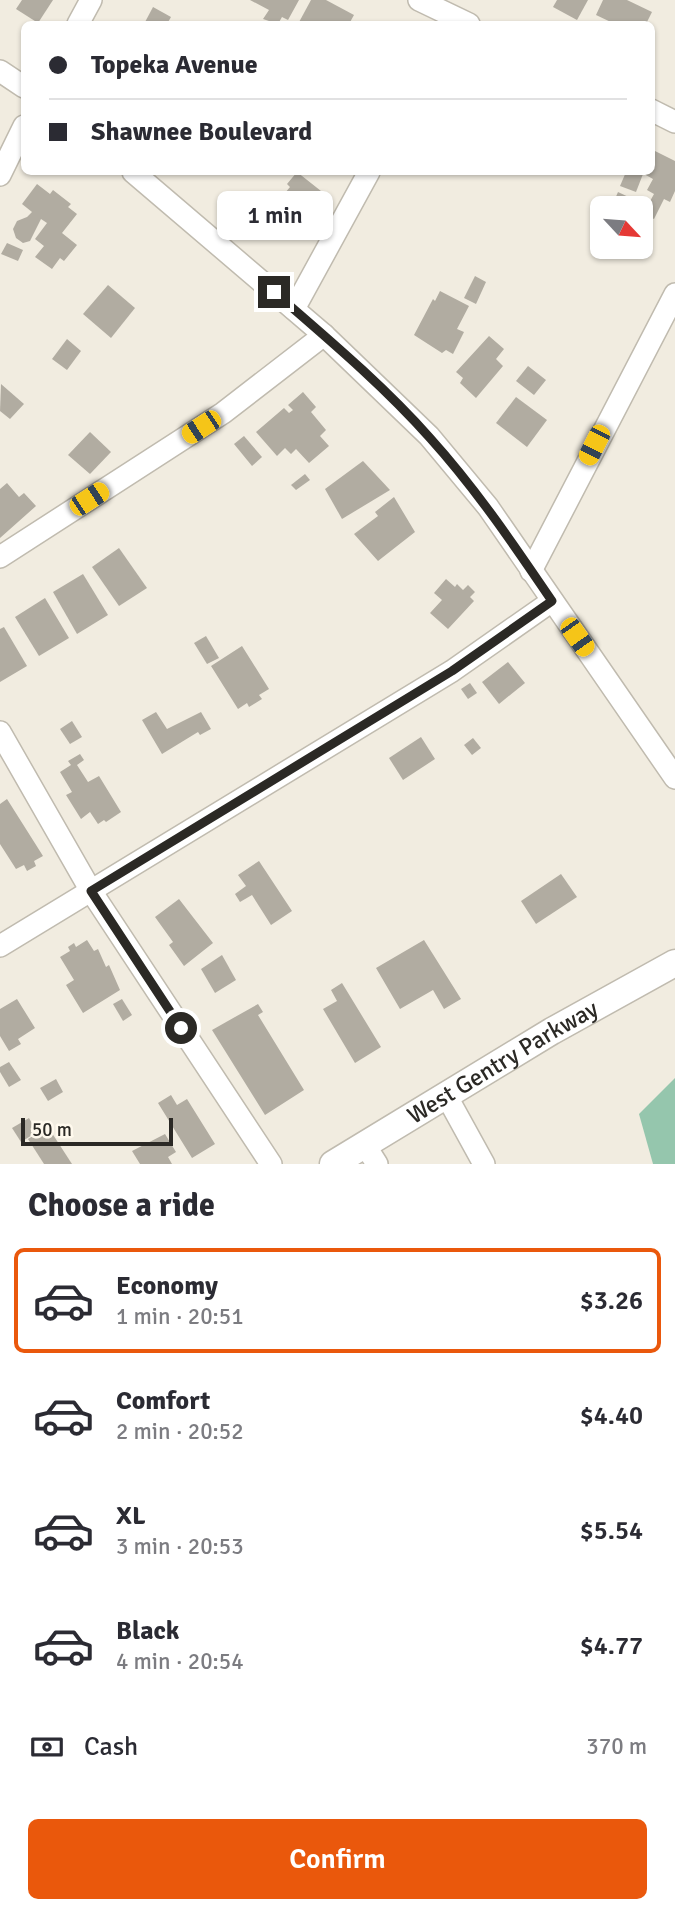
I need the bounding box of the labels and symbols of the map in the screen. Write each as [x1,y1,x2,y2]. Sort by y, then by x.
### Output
callout: 1 min [216,190,332,240]
north arrow [590,196,653,259]
route end [258,276,290,308]
car [178,407,225,447]
car [576,422,613,468]
car [66,479,113,519]
car [557,614,598,660]
street label: West Gentry Parkway [402,994,603,1130]
route start [165,1012,197,1044]
scale bar [21,1115,173,1147]

